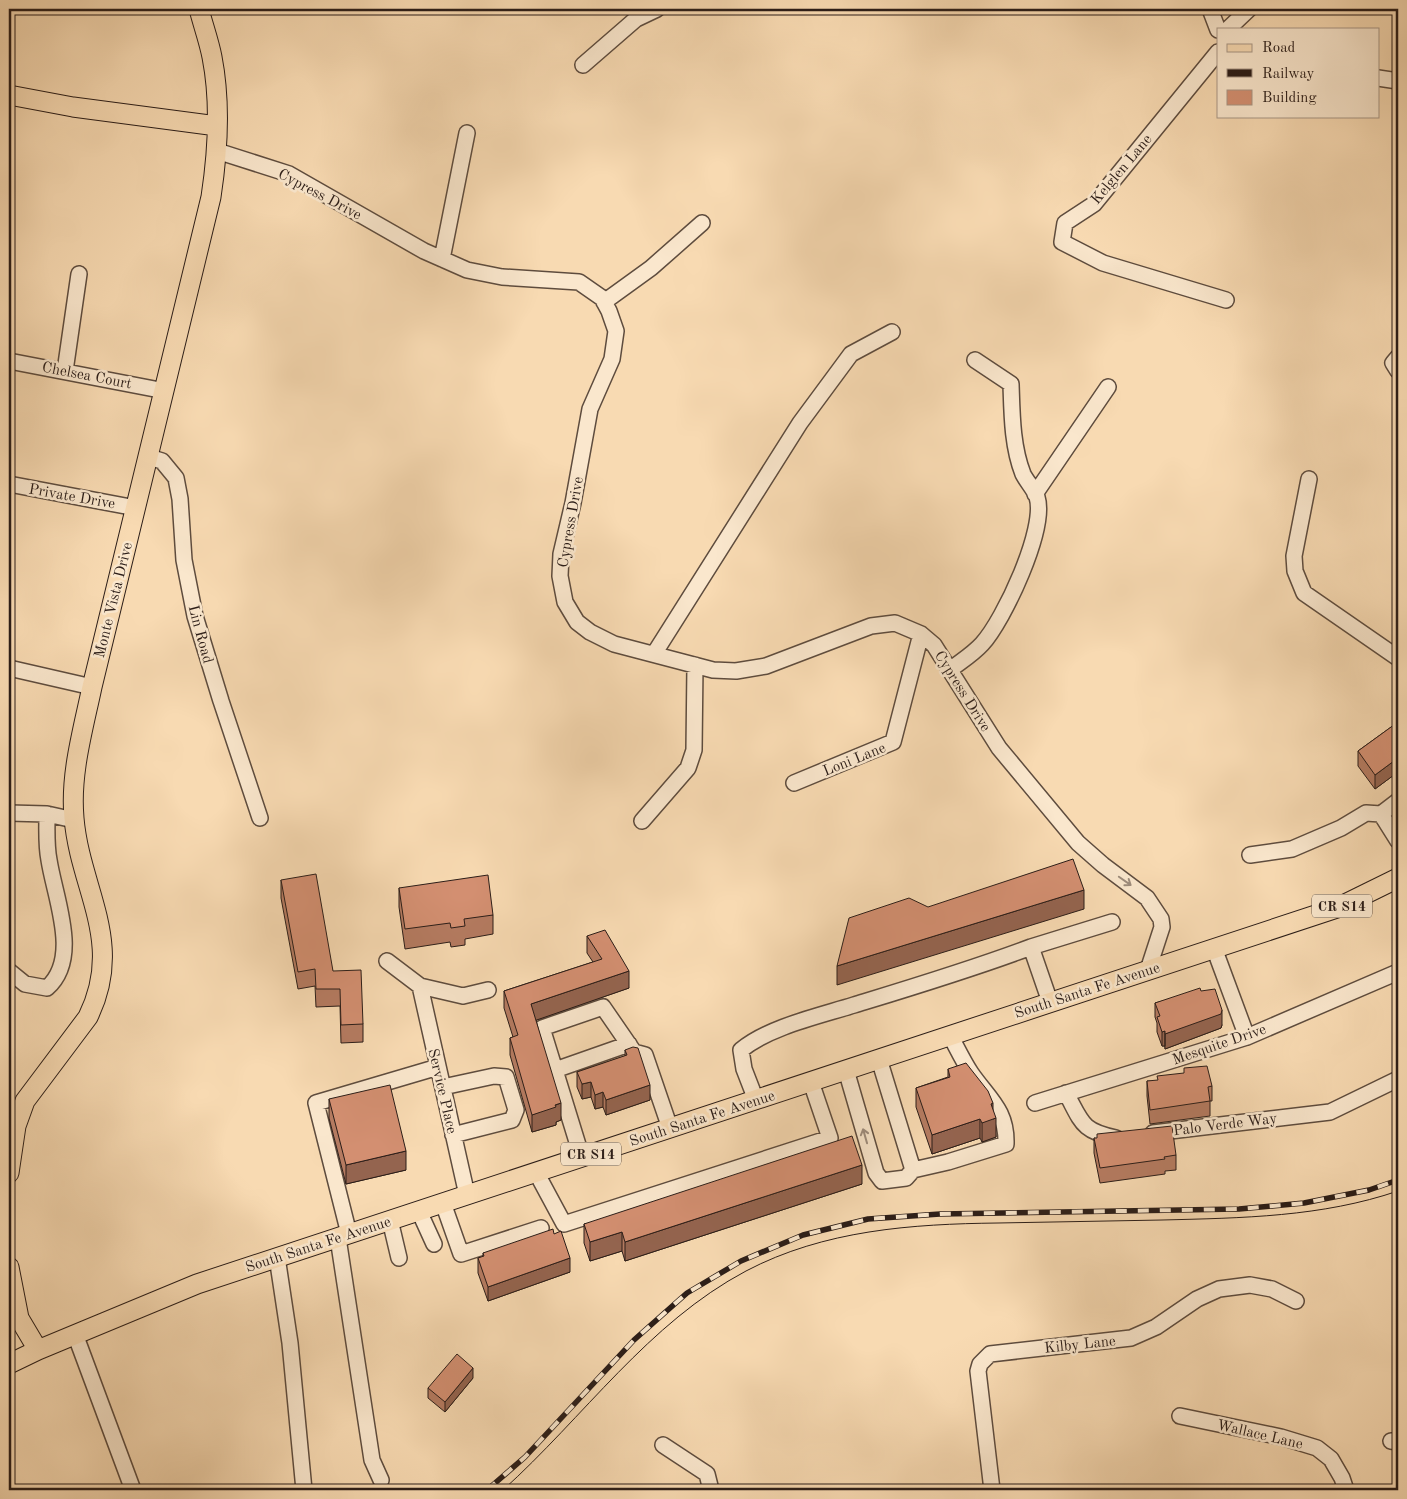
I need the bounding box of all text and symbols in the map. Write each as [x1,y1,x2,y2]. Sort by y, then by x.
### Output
legend [1217,28,1380,118]
text: Road [1262,41,1296,56]
text: Railway [1262,67,1315,82]
text: Building [1262,91,1317,106]
street label: Kelglen Lane [1089,132,1156,208]
street label: Cypress Drive [275,167,364,224]
street label: Chelsea Court [41,360,133,393]
street label: Cypress Drive [556,476,587,569]
street label: Private Drive [27,482,116,512]
street label: Monte Vista Drive [93,541,136,660]
street label: Lin Road [185,604,215,665]
street label: Cypress Drive [931,649,993,735]
street label: Loni Lane [821,741,888,780]
one-way arrow [1117,876,1131,886]
road number: CR S14 [1312,894,1372,918]
street label: South Santa Fe Avenue [1013,961,1162,1022]
street label: Mesquite Drive [1171,1022,1268,1068]
street label: Service Place [424,1047,459,1136]
street label: South Santa Fe Avenue [628,1089,777,1150]
street label: Palo Verde Way [1172,1112,1278,1139]
one-way arrow [860,1128,869,1144]
road number: CR S14 [561,1142,621,1166]
street label: South Santa Fe Avenue [244,1215,393,1276]
street label: Kilby Lane [1044,1334,1117,1357]
street label: Wallace Lane [1215,1418,1304,1453]

